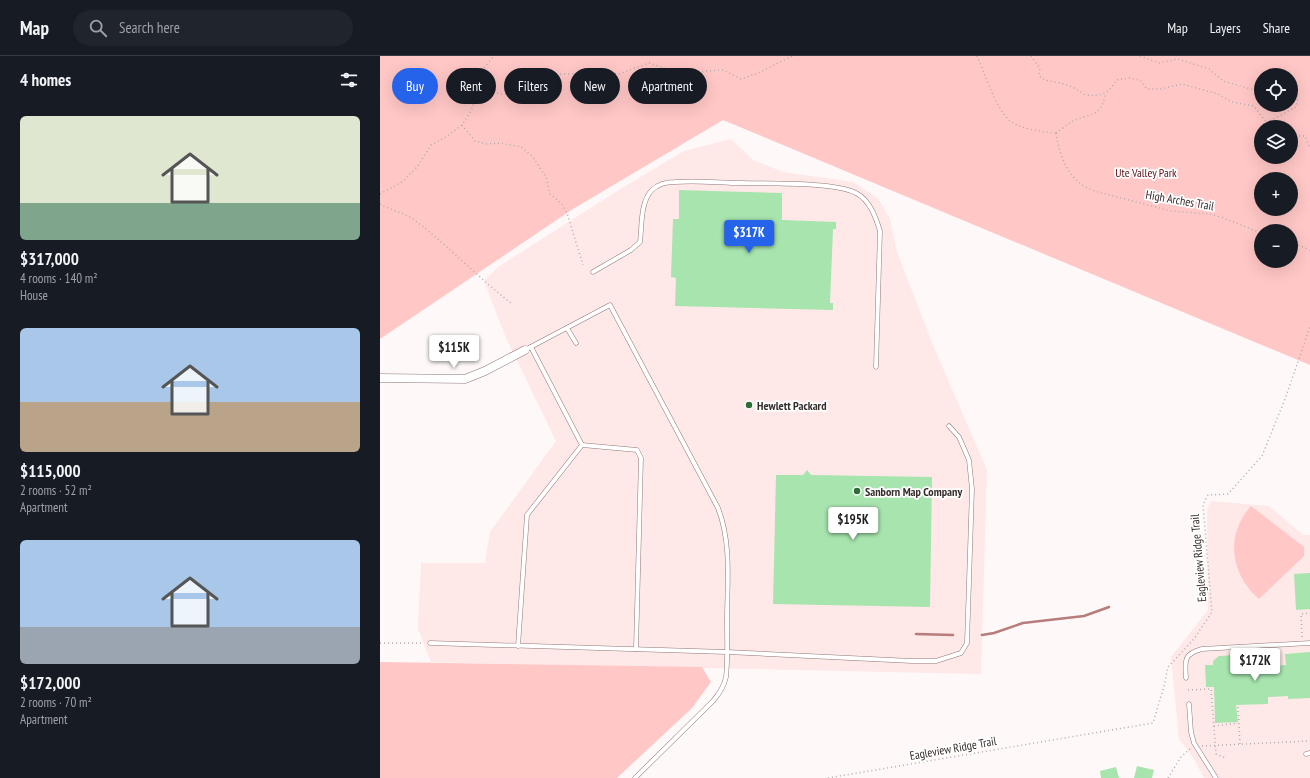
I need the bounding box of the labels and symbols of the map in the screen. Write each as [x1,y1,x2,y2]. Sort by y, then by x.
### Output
park label: Ute Valley Park [1115,165,1177,180]
street label: High Arches Trail [1145,187,1216,213]
pin: $317K [721,220,777,254]
pin: $115K [426,335,482,369]
place label: Hewlett Packard [757,398,826,413]
marker: Hewlett Packard [744,400,754,410]
place label: Sanborn Map Company [865,484,962,499]
marker: Sanborn Map Company [852,486,862,496]
pin: $195K [825,507,881,541]
street label: Eagleview Ridge Trail [1187,513,1209,602]
pin: $172K [1227,648,1283,682]
street label: Eagleview Ridge Trail [908,733,998,763]

